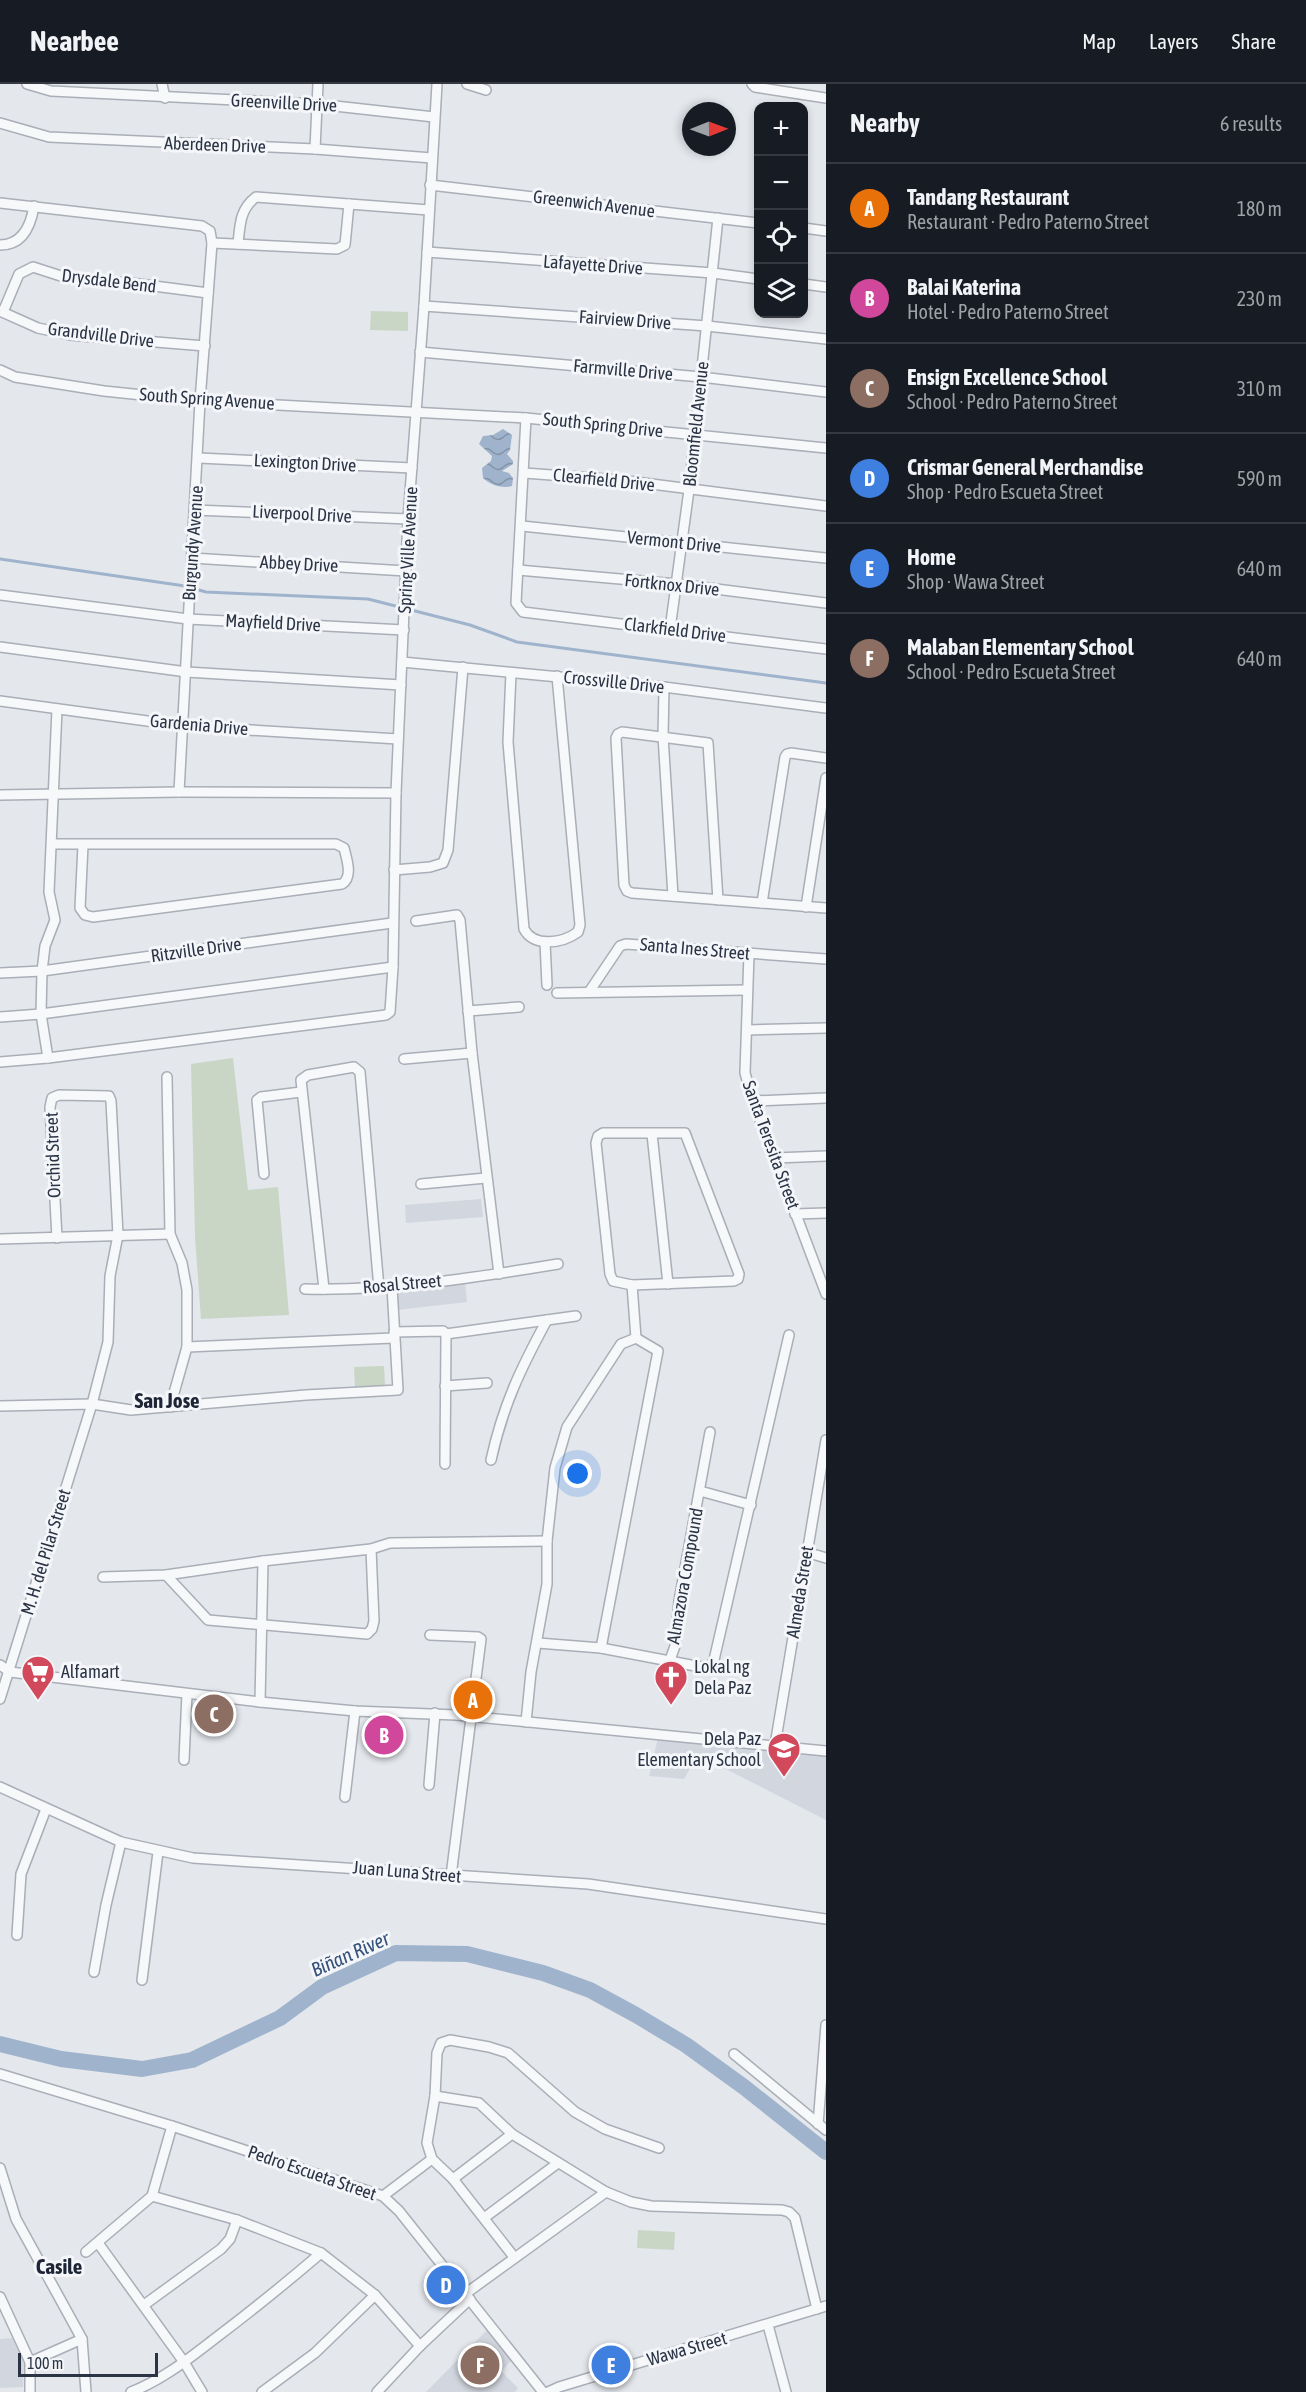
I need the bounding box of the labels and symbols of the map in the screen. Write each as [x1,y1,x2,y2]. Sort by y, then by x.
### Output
street label: Greenville Drive [230,89,338,116]
north arrow [682,102,736,156]
street label: Aberdeen Drive [164,132,266,157]
street label: Greenwich Avenue [532,186,656,221]
street label: Lafayette Drive [542,251,644,278]
street label: Drysdale Bend [61,264,158,297]
street label: Fairview Drive [578,306,672,333]
street label: Grandville Drive [47,318,155,351]
street label: Farmville Drive [572,355,674,384]
street label: Bloomfield Avenue [678,360,713,488]
street label: South Spring Avenue [139,383,275,414]
street label: South Spring Drive [542,408,664,441]
street label: Lexington Drive [253,449,357,476]
street label: Clearfield Drive [552,464,656,495]
street label: Burgundy Avenue [178,485,207,601]
street label: Spring Ville Avenue [394,486,421,614]
street label: Liverpool Drive [252,500,352,527]
street label: Vermont Drive [626,526,722,557]
street label: Abbey Drive [259,551,339,576]
street label: Fortknox Drive [624,569,721,600]
street label: Mayfield Drive [225,610,321,635]
street label: Clarkfield Drive [623,613,727,646]
street label: Crossville Drive [563,666,665,697]
street label: Gardenia Drive [149,710,249,739]
street label: Ritzville Drive [149,933,243,966]
street label: Santa Ines Street [639,933,751,964]
street label: Santa Teresita Street [738,1078,804,1212]
street label: Orchid Street [41,1112,64,1198]
street label: Rosal Street [362,1270,442,1297]
district label: San Jose [134,1388,200,1412]
your location [563,1459,592,1488]
street label: M. H. del Pilar Street [16,1486,75,1617]
street label: Almazora Compound [662,1506,707,1646]
street label: Almeda Street [782,1544,817,1640]
supermarket icon: Alfamart [20,1654,56,1701]
place label: Lokal ng Dela Paz [694,1656,752,1698]
church icon: Lokal ng Dela Paz [653,1659,689,1706]
place label: Alfamart [61,1661,120,1682]
pin: A [454,1678,492,1722]
pin: C [194,1692,234,1736]
pin: B [364,1712,404,1758]
place label: Dela Paz Elementary School [637,1728,762,1770]
school or university icon: Dela Paz Elementary School [766,1731,802,1778]
street label: Juan Luna Street [352,1856,462,1887]
water label: Biñan River [307,1926,393,1981]
street label: Pedro Escueta Street [245,2141,379,2204]
district label: Casile [36,2254,82,2278]
pin: D [426,2262,466,2308]
street label: Wawa Street [645,2327,729,2370]
pin: F [460,2342,500,2388]
pin: E [592,2342,630,2388]
scale bar [18,2350,158,2378]

